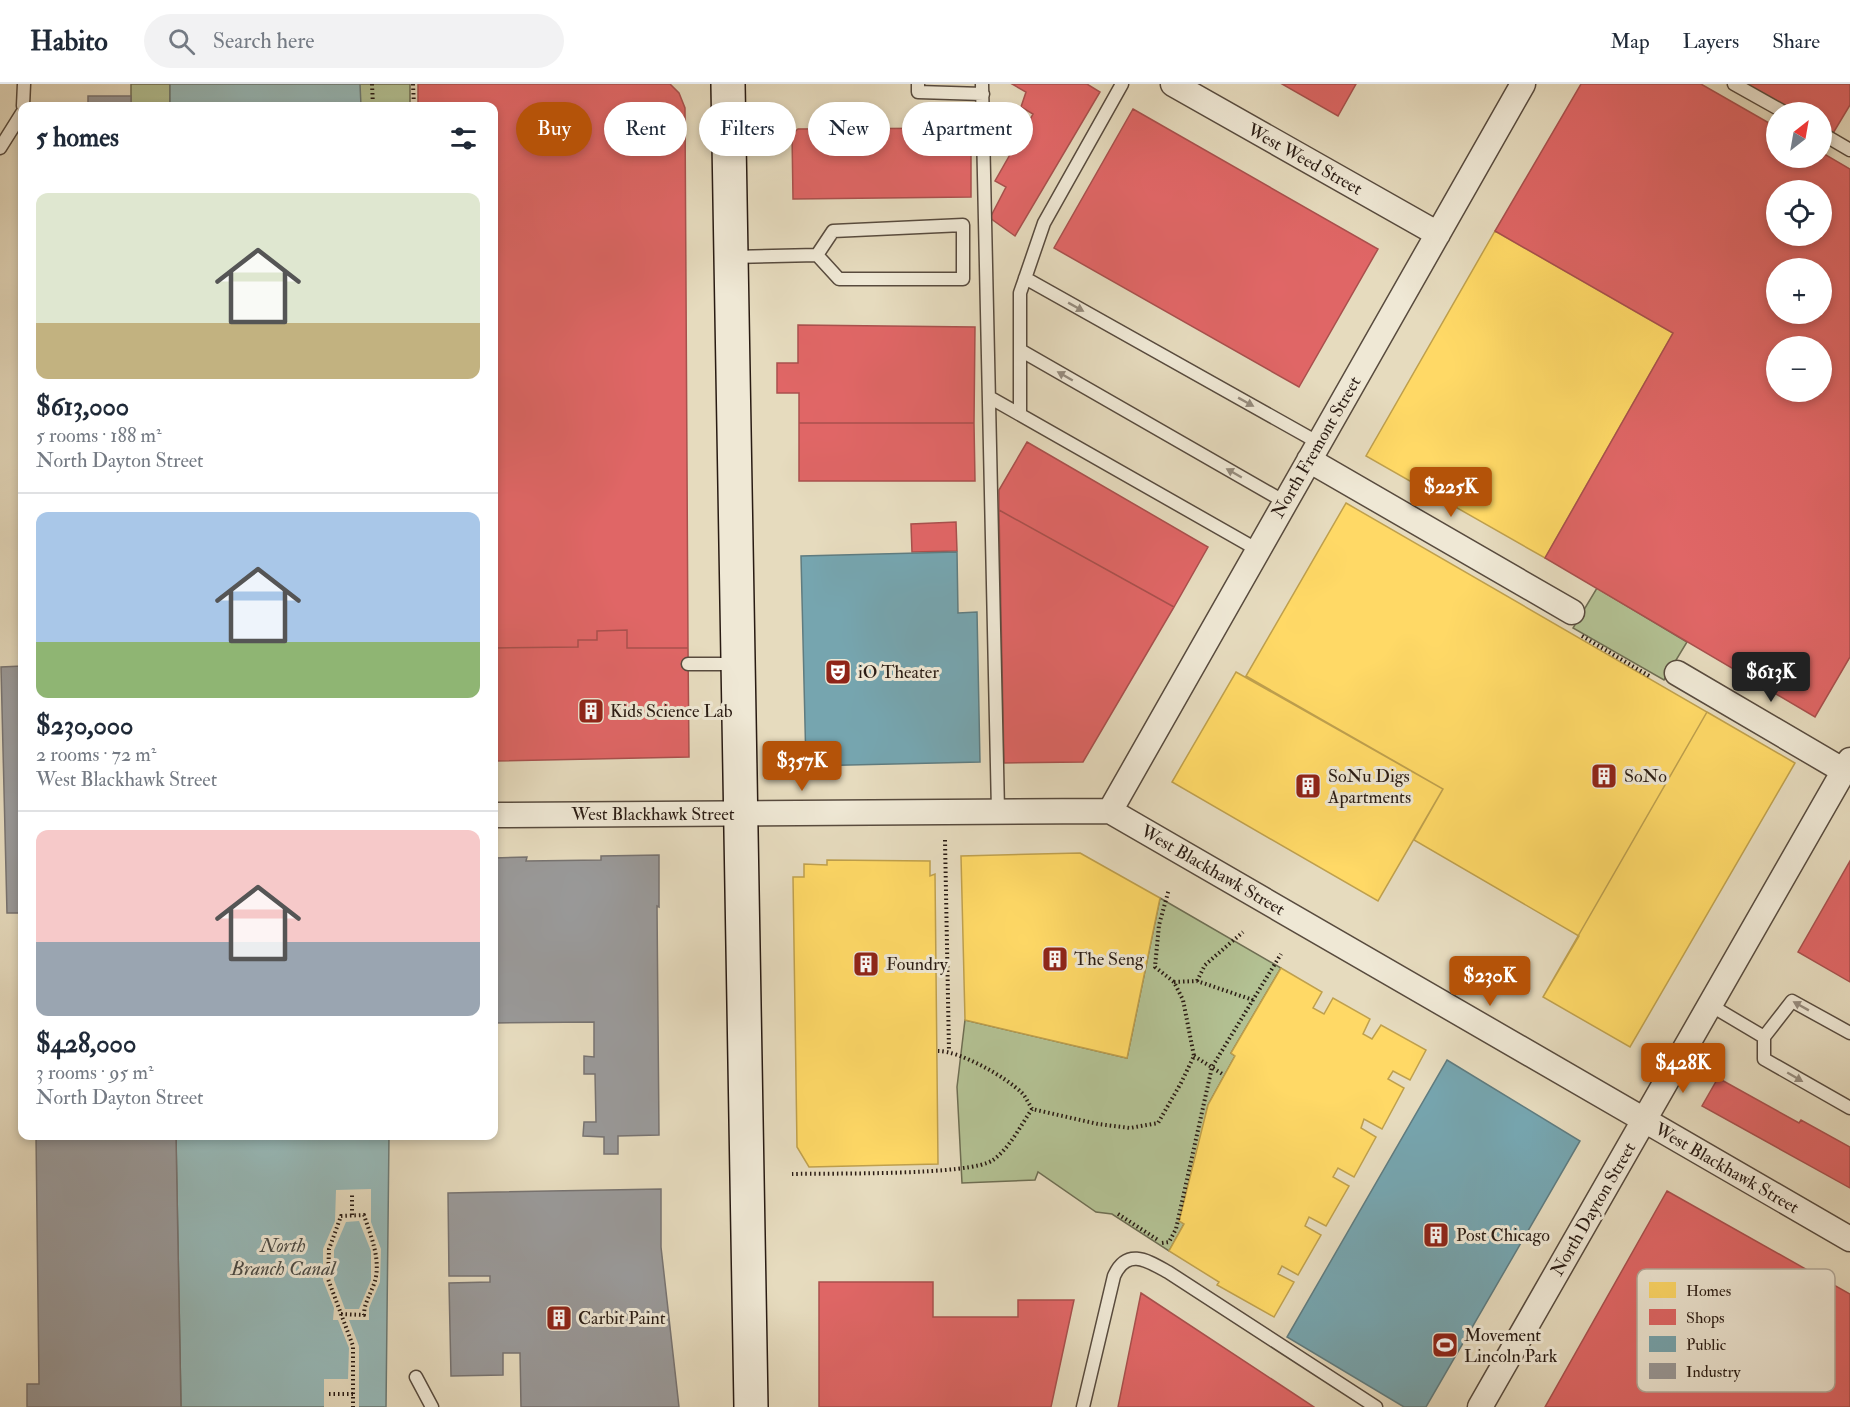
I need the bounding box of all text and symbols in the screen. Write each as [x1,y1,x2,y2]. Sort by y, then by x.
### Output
search box [144,14,564,68]
text: Habito [30,24,108,59]
icon: search [165,25,198,58]
text: Search here [213,27,315,55]
text: Map [1610,28,1650,55]
text: Layers [1683,28,1739,55]
text: Share [1772,28,1820,55]
chip: Buy [516,102,592,156]
chip: Rent [604,102,687,156]
chip: Filters [699,102,796,156]
chip: New [808,102,890,156]
chip: Apartment [902,102,1033,156]
north arrow [1766,102,1832,168]
map controls [1766,102,1832,402]
street label: West Weed Street [1242,118,1366,201]
text: 5 homes [36,122,119,154]
icon: filters [447,122,480,155]
button: locate [1766,180,1832,246]
icon: home [204,232,312,340]
button: + [1766,258,1832,324]
one-way arrow [1068,302,1085,312]
button: − [1766,336,1832,402]
one-way arrow [1056,371,1073,381]
street label: North Fremont Street [1266,372,1366,522]
text: $613,000 [36,391,129,423]
one-way arrow [1238,397,1255,407]
text: 5 rooms · 188 m² [36,423,162,448]
text: North Dayton Street [36,448,204,473]
pin: $225K [1409,467,1493,518]
one-way arrow [1226,468,1243,478]
text: $225K [1424,474,1478,499]
icon: home [204,551,312,659]
pin: $613K [1729,652,1813,703]
theatre icon: iO Theater [823,657,853,687]
text: $613K [1746,659,1796,684]
place label: iO Theater [858,661,939,684]
building icon: Kids Science Lab [576,696,606,726]
place label: Kids Science Lab [610,700,733,723]
text: $230,000 [36,710,133,742]
pin: $357K [760,741,844,792]
text: 2 rooms · 72 m² [36,742,156,767]
text: $357K [777,748,827,773]
building icon: SoNo [1589,761,1619,791]
place label: SoNu Digs Apartments [1327,765,1411,809]
place label: SoNo [1624,765,1667,788]
text: West Blackhawk Street [36,767,217,792]
building icon: SoNu Digs Apartments [1293,771,1323,801]
street label: West Blackhawk Street [570,803,735,826]
street label: West Blackhawk Street [1136,819,1289,921]
icon: home [204,869,312,977]
building icon: The Seng [1040,944,1070,974]
place label: The Seng [1074,948,1145,971]
building icon: Foundry [851,949,881,979]
place label: Foundry [886,953,949,976]
pin: $230K [1448,956,1532,1007]
text: $230K [1463,963,1517,988]
one-way arrow [1792,1001,1809,1011]
text: $428,000 [36,1028,136,1060]
pin: $428K [1641,1043,1725,1094]
text: $428K [1655,1050,1711,1075]
text: 3 rooms · 95 m² [36,1060,154,1085]
one-way arrow [1787,1072,1804,1082]
text: North Dayton Street [36,1085,204,1110]
street label: West Blackhawk Street [1650,1117,1803,1219]
street label: North Dayton Street [1546,1138,1641,1280]
building icon: Post Chicago [1421,1220,1451,1250]
place label: Post Chicago [1456,1224,1550,1247]
water label: North Branch Canal [230,1233,337,1281]
legend [1637,1269,1835,1392]
text: Homes [1686,1281,1731,1301]
building icon: Carbit Paint [544,1303,574,1333]
place label: Carbit Paint [578,1307,666,1330]
text: Shops [1686,1308,1725,1329]
place label: Movement Lincoln Park [1464,1324,1558,1368]
sports icon: Movement Lincoln Park [1430,1330,1460,1360]
text: Public [1686,1335,1727,1355]
text: Industry [1686,1362,1741,1382]

